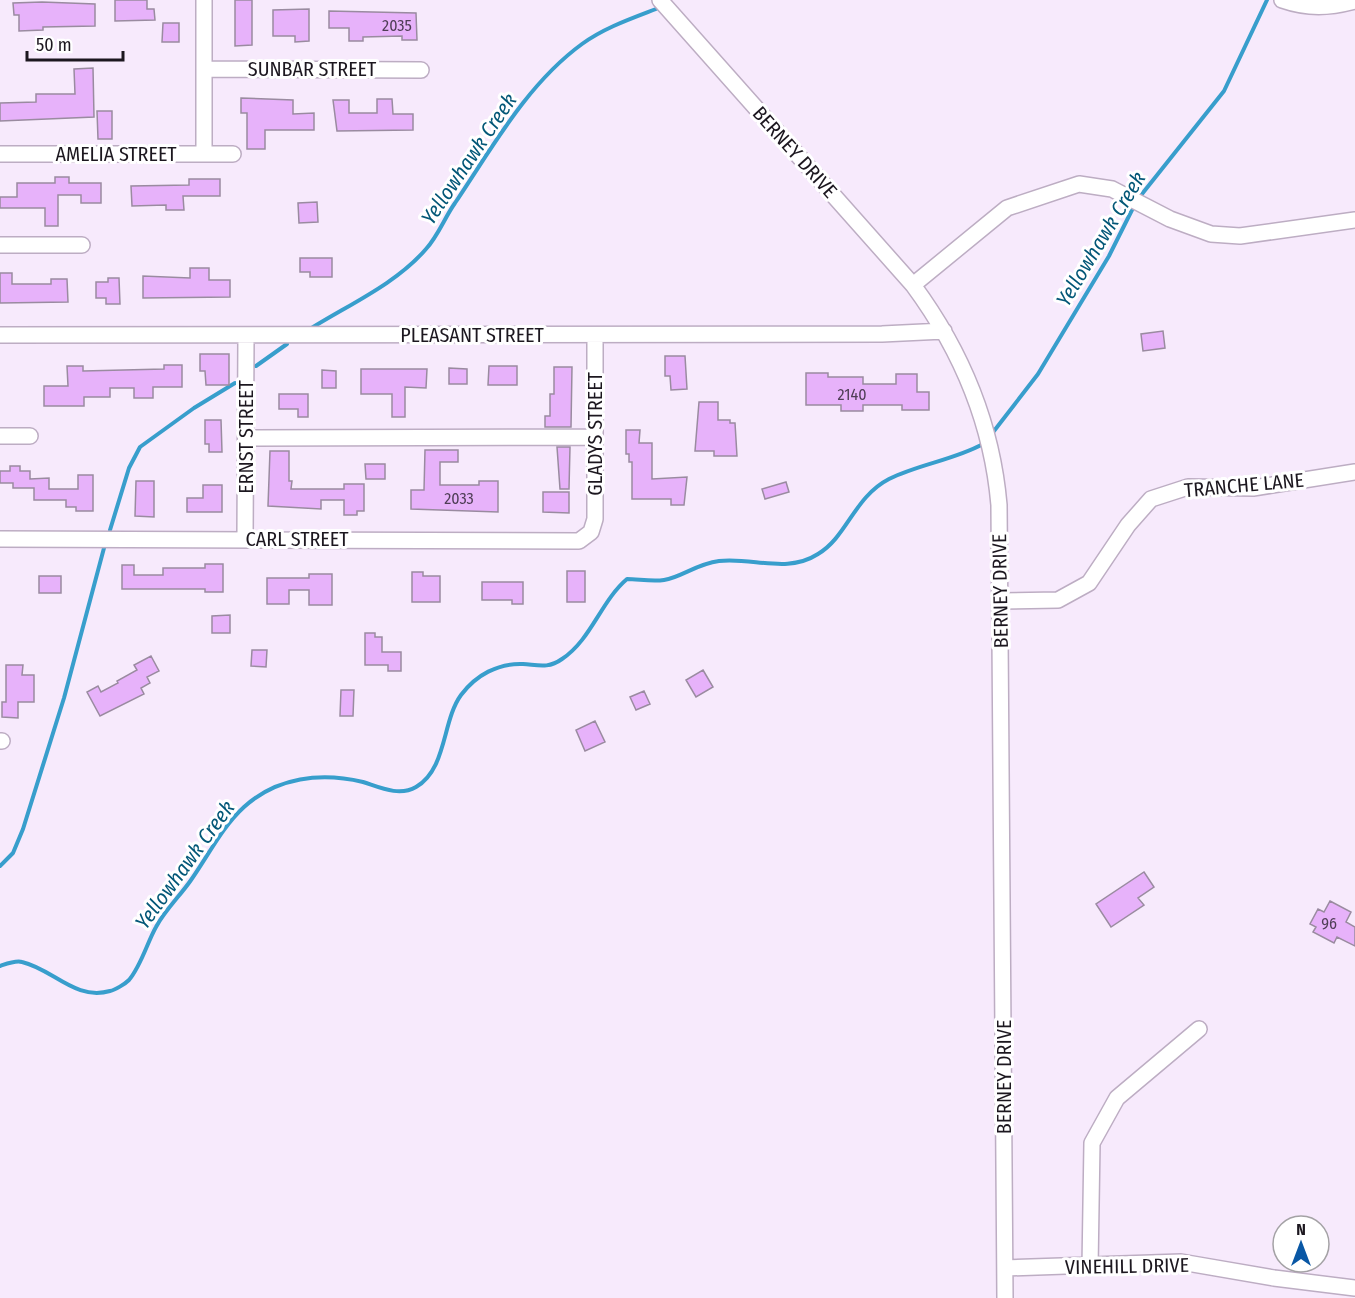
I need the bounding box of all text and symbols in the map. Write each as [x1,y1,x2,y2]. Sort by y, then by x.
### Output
house number: 2035 [382,16,412,35]
scale bar [27,24,123,62]
text: 50 m [36,34,72,56]
street label: SUNBAR STREET [248,57,377,81]
water label: Yellowhawk Creek [416,89,522,229]
street label: BERNEY DRIVE [748,101,842,203]
street label: AMELIA STREET [55,142,177,166]
water label: Yellowhawk Creek [1051,167,1151,311]
street label: PLEASANT STREET [400,323,544,347]
street label: GLADYS STREET [583,371,607,496]
street label: ERNST STREET [234,380,258,494]
house number: 2140 [837,385,867,404]
street label: TRANCHE LANE [1183,468,1305,502]
house number: 2033 [444,489,474,508]
street label: CARL STREET [246,527,349,551]
street label: BERNEY DRIVE [987,533,1013,649]
water label: Yellowhawk Creek [130,796,240,934]
house number: 96 [1321,914,1337,933]
street label: BERNEY DRIVE [992,1020,1016,1134]
north arrow [1271,1214,1331,1274]
text: N [1296,1220,1306,1239]
street label: VINEHILL DRIVE [1065,1253,1189,1279]

